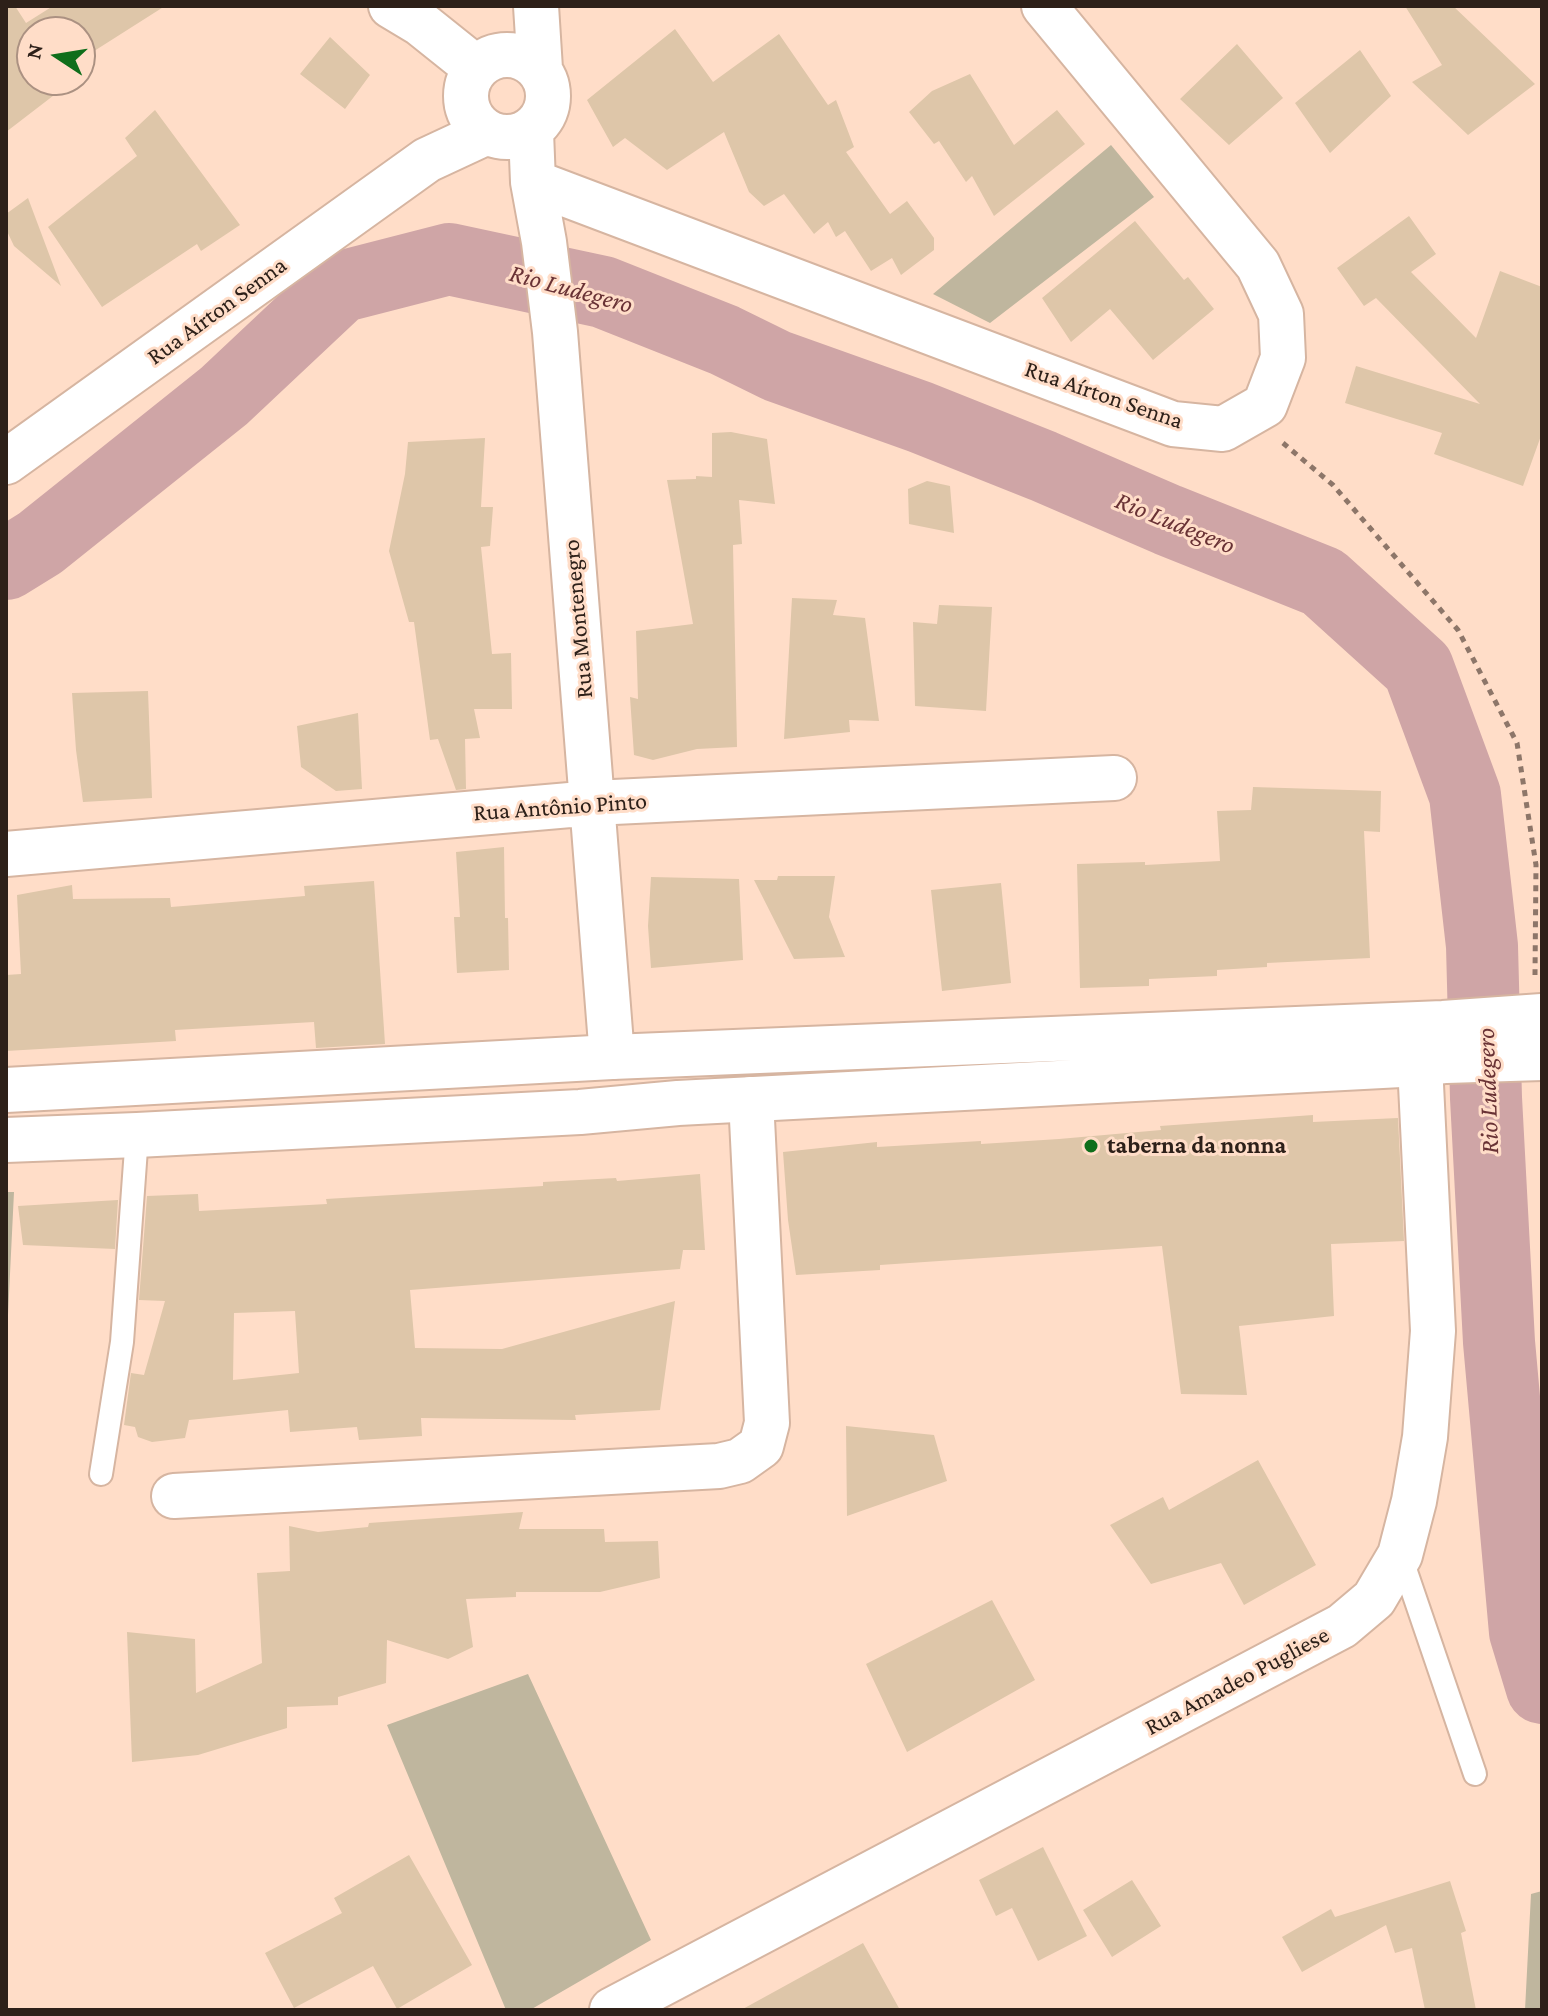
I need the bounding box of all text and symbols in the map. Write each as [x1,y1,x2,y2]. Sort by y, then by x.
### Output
north arrow [16,16,96,96]
text: N [20,41,48,61]
street label: Rua Aírton Senna [142,251,292,371]
water label: Rio Ludegero [506,258,636,320]
street label: Rua Aírton Senna [1021,354,1187,436]
water label: Rio Ludegero [1111,485,1239,561]
street label: Rua Montenegro [557,538,599,700]
street label: Rua Antônio Pinto [472,787,648,827]
water label: Rio Ludegero [1470,1027,1506,1155]
place label: taberna da nonna [1107,1132,1286,1160]
marker: taberna da nonna [1082,1137,1100,1155]
street label: Rua Amadeo Pugliese [1140,1620,1334,1742]

